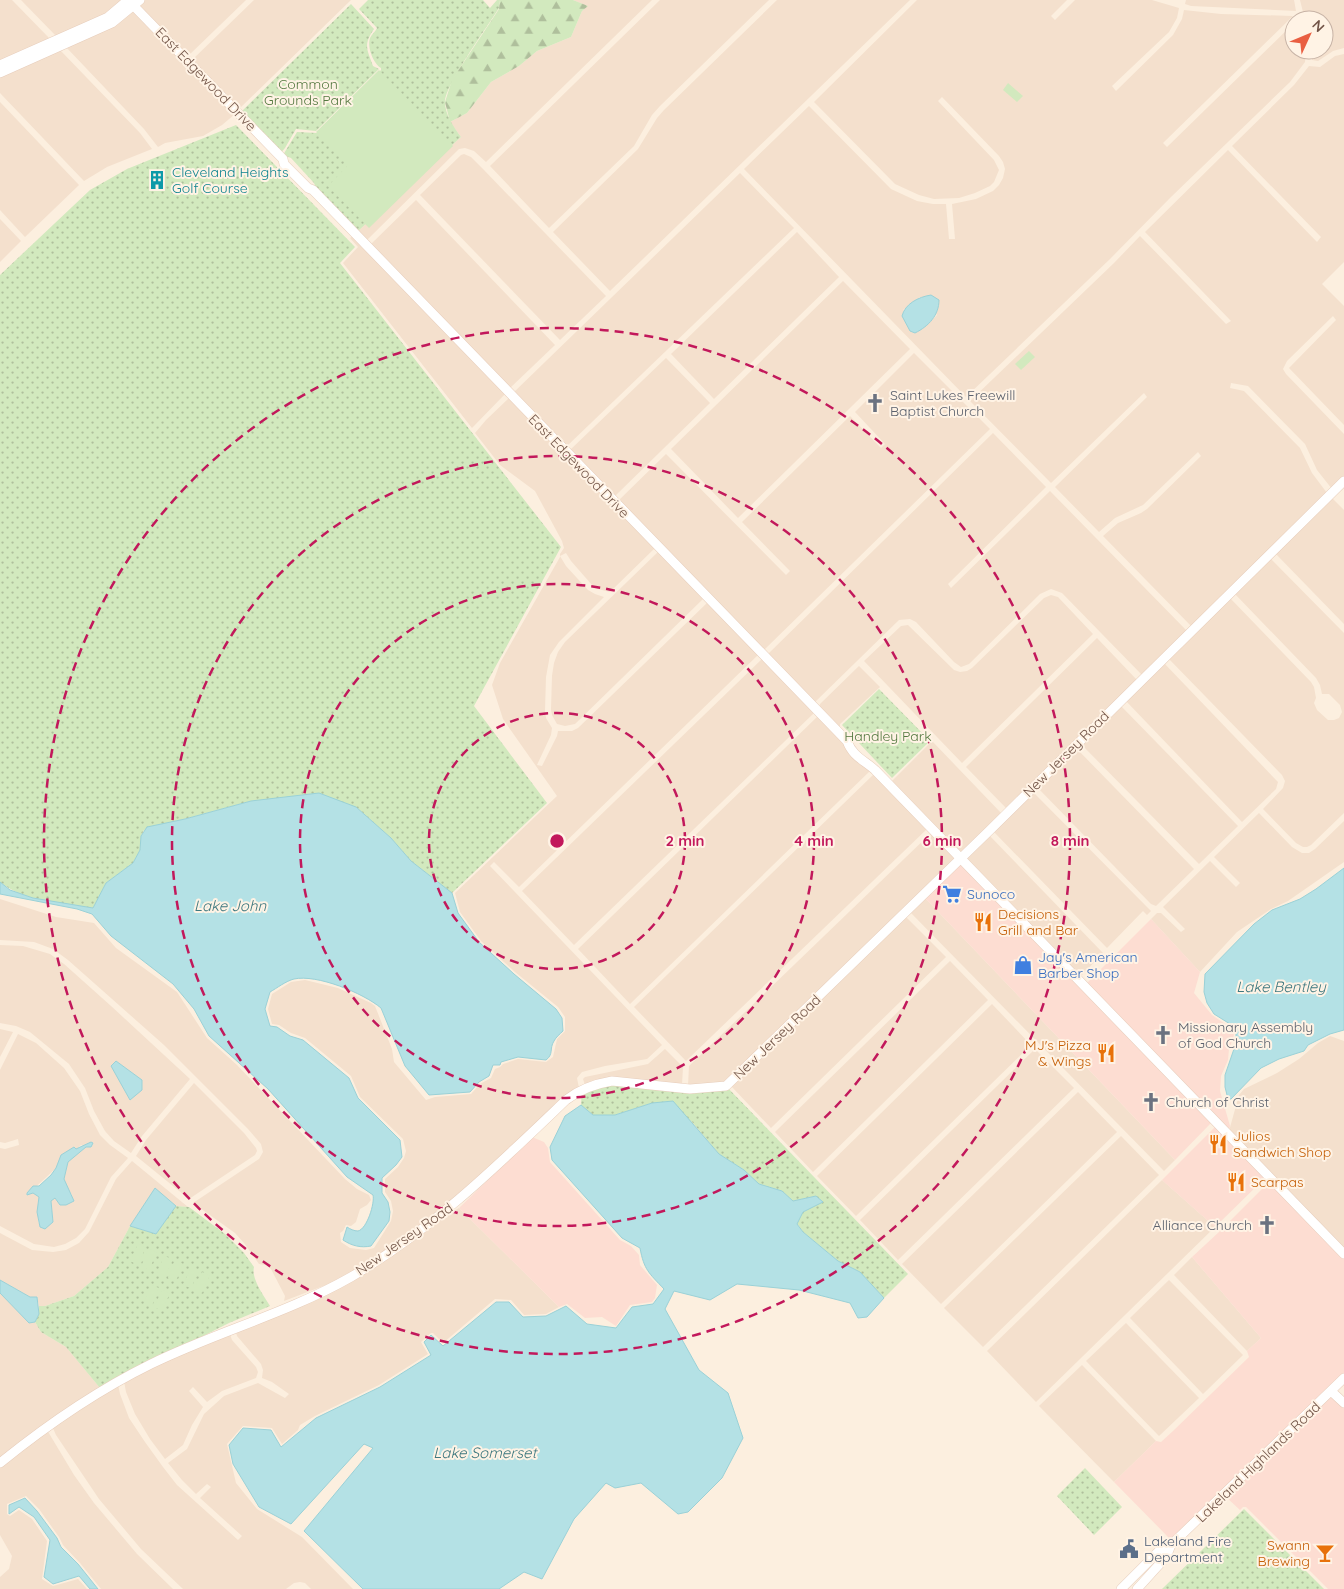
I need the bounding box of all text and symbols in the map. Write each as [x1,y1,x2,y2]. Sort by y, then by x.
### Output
north arrow [1284,10,1334,60]
text: N [1308,16,1328,36]
street label: East Edgewood Drive [152,23,260,135]
park label: Common Grounds Park [264,75,352,109]
place label: Cleveland Heights Golf Course [172,163,289,197]
building icon: Cleveland Heights Golf Course [146,169,168,191]
place label: Saint Lukes Freewill Baptist Church [890,386,1016,420]
church icon: Saint Lukes Freewill Baptist Church [864,392,886,414]
street label: East Edgewood Drive [525,410,633,522]
street label: New Jersey Road [1019,707,1113,801]
park label: Handley Park [844,727,932,745]
text: 2 min [665,831,705,850]
text: 4 min [794,831,834,850]
text: 6 min [923,831,961,850]
text: 8 min [1051,831,1089,850]
centre of rings [548,832,566,850]
supermarket icon: Sunoco [941,883,963,905]
place label: Sunoco [967,885,1015,903]
water label: Lake John [194,896,266,915]
place label: Decisions Grill and Bar [998,905,1079,939]
restaurant icon: Decisions Grill and Bar [972,911,994,933]
place label: Jay's American Barber Shop [1038,948,1137,982]
shop icon: Jay's American Barber Shop [1012,954,1034,976]
water label: Lake Bentley [1236,977,1327,996]
street label: New Jersey Road [729,991,825,1083]
place label: Missionary Assembly of God Church [1178,1018,1313,1052]
church icon: Missionary Assembly of God Church [1152,1024,1174,1046]
place label: MJ's Pizza & Wings [1025,1036,1091,1070]
restaurant icon: MJ's Pizza & Wings [1095,1042,1117,1064]
church icon: Church of Christ [1140,1091,1162,1113]
place label: Church of Christ [1166,1093,1270,1111]
place label: Julios Sandwich Shop [1233,1127,1331,1161]
restaurant icon: Julios Sandwich Shop [1207,1133,1229,1155]
restaurant icon: Scarpas [1225,1171,1247,1193]
place label: Scarpas [1251,1173,1304,1191]
street label: New Jersey Road [352,1199,456,1279]
church icon: Alliance Church [1256,1214,1278,1236]
place label: Alliance Church [1153,1216,1252,1234]
street label: Lakeland Highlands Road [1192,1398,1324,1526]
water label: Lake Somerset [433,1443,539,1462]
place label: Lakeland Fire Department [1144,1532,1231,1566]
place label: Swann Brewing [1258,1536,1310,1570]
public building icon: Lakeland Fire Department [1118,1538,1140,1560]
bar icon: Swann Brewing [1314,1542,1336,1564]

